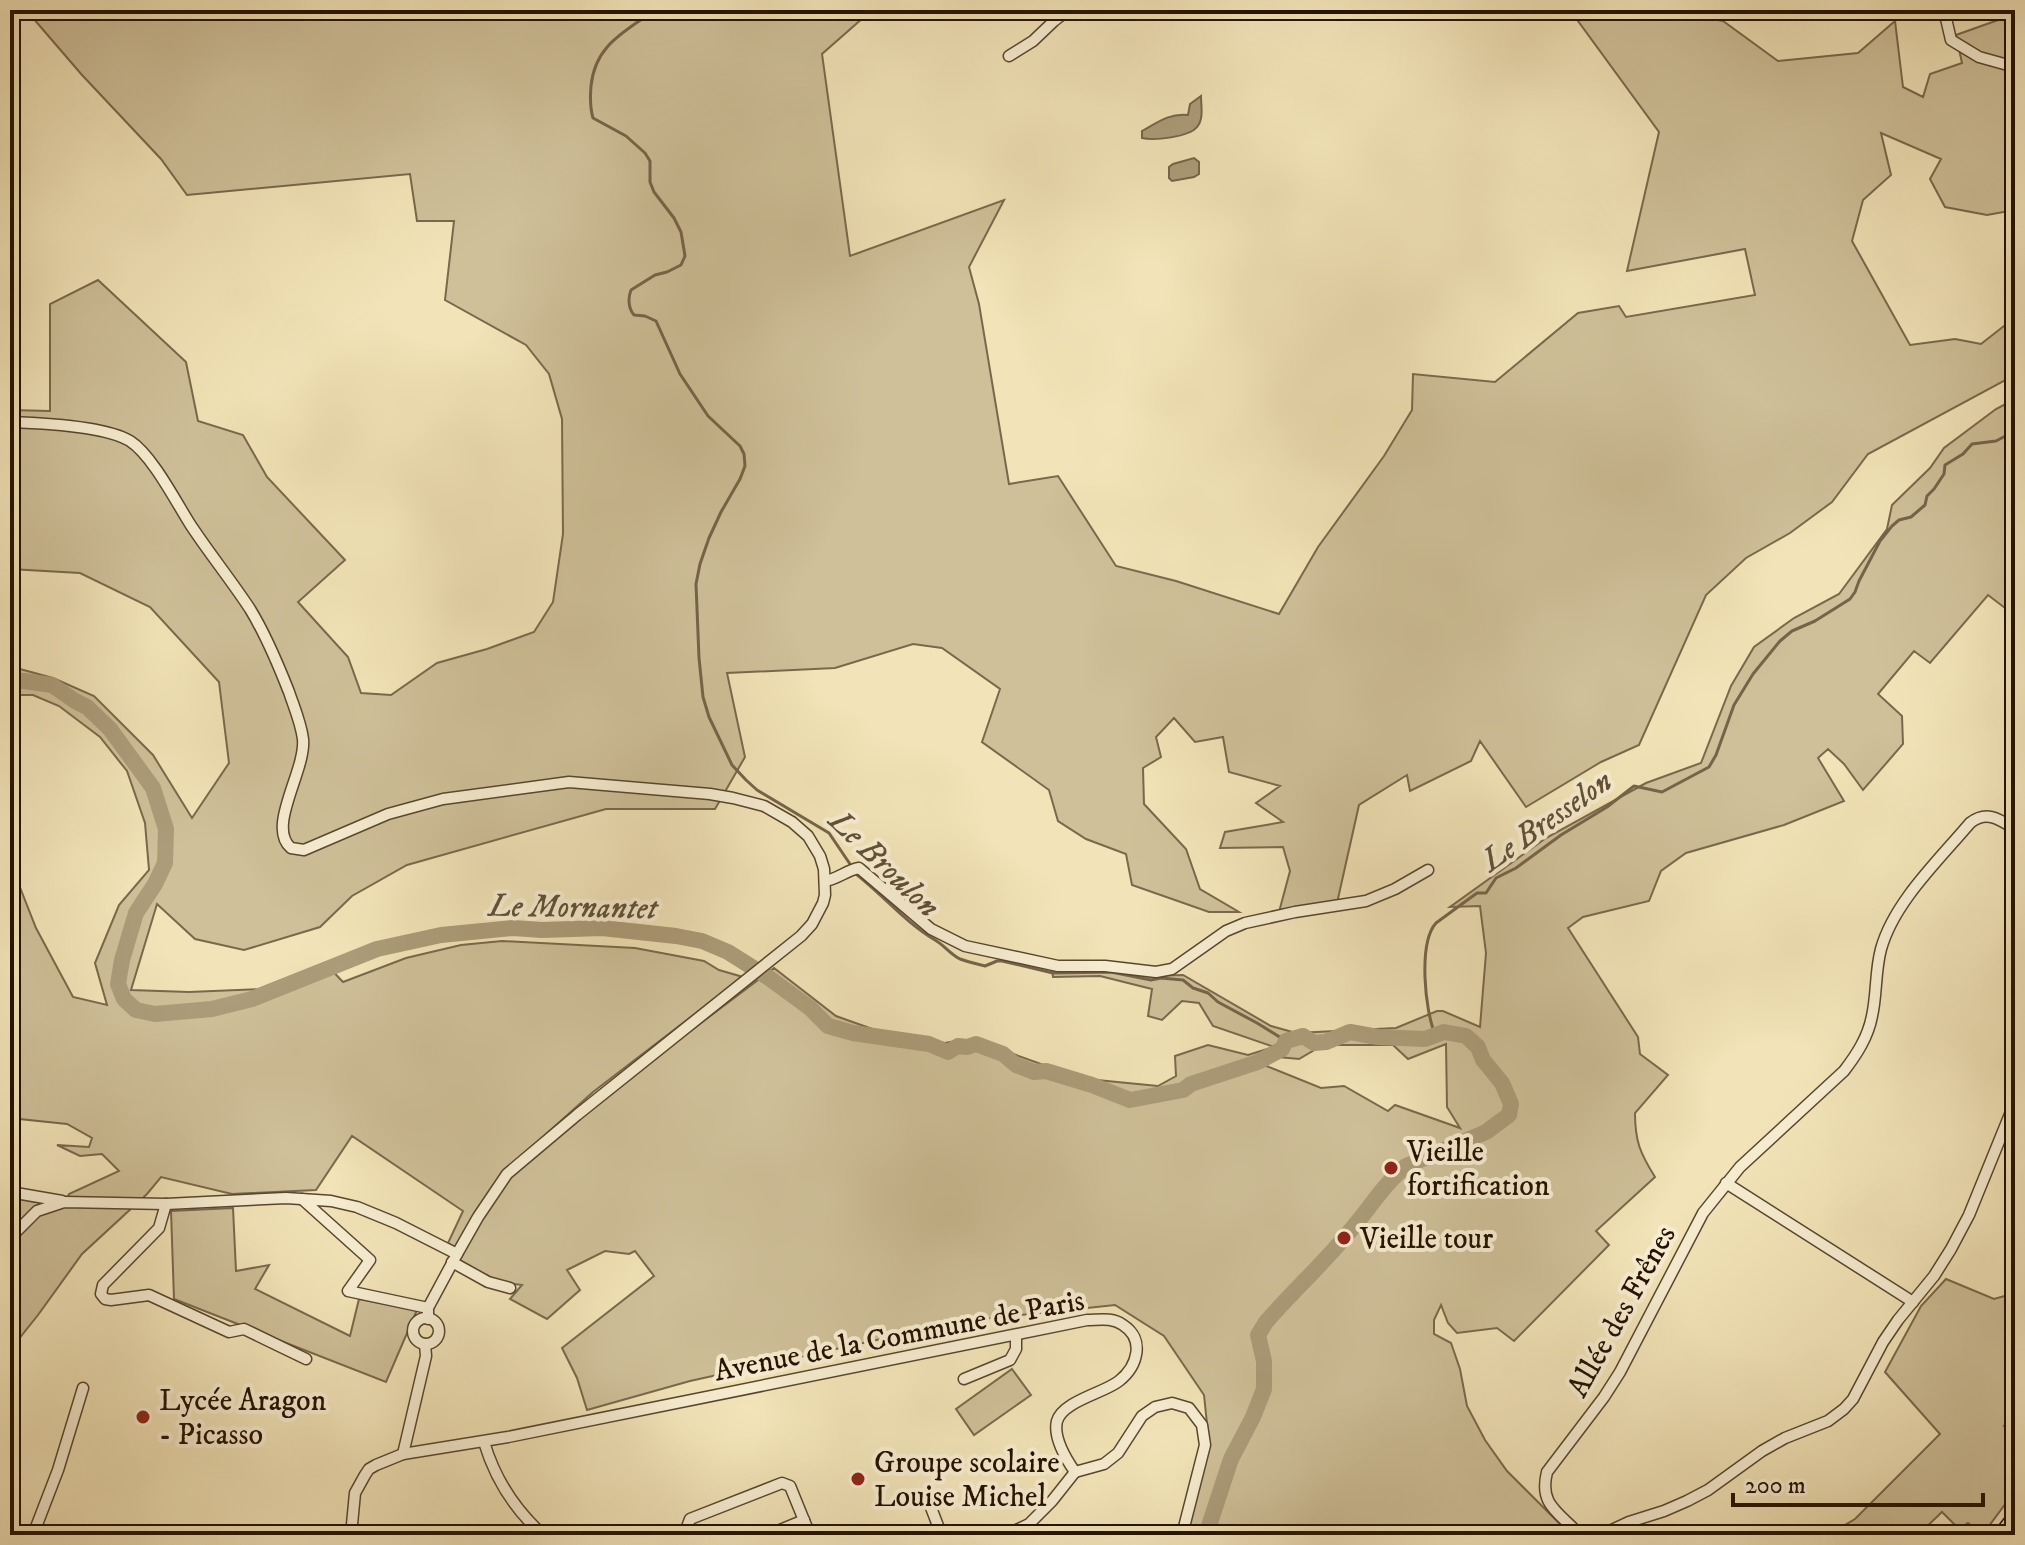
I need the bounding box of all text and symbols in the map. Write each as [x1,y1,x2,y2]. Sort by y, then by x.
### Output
water label: Le Bresselon [1472,762,1621,883]
water label: Le Broulon [819,801,947,927]
water label: Le Mornantet [486,886,660,930]
place label: Vieille fortification [1406,1134,1550,1205]
marker: Vieille fortification [1382,1159,1400,1177]
street label: Allée des Frênes [1560,1219,1685,1404]
place label: Vieille tour [1359,1221,1493,1258]
marker: Vieille tour [1335,1229,1353,1247]
street label: Avenue de la Commune de Paris [711,1282,1087,1391]
place label: Lycée Aragon - Picasso [159,1383,327,1454]
marker: Lycée Aragon - Picasso [134,1408,152,1426]
place label: Groupe scolaire Louise Michel [874,1445,1060,1516]
scale bar [1733,1457,1983,1507]
marker: Groupe scolaire Louise Michel [849,1470,867,1488]
text: 200 m [1745,1471,1806,1501]

